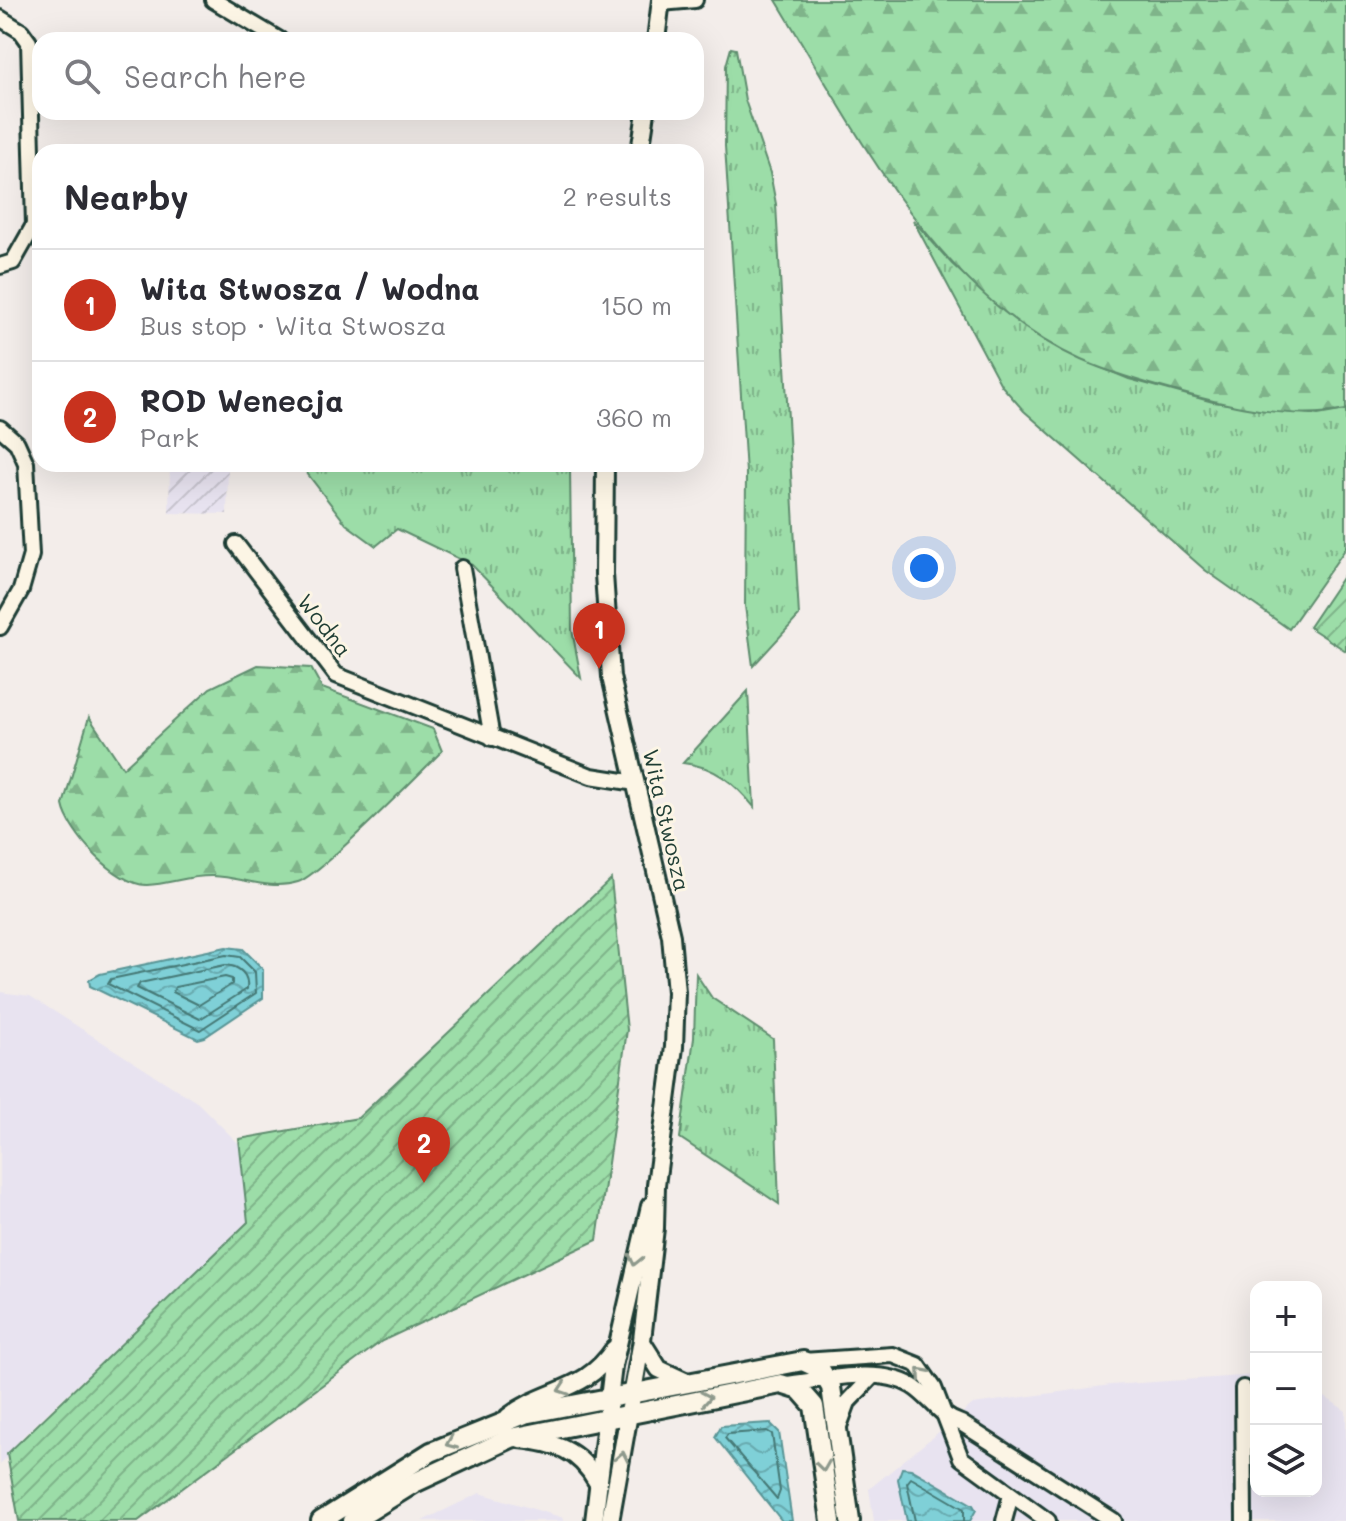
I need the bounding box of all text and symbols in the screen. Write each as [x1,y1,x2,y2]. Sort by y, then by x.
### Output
search box [32,32,704,120]
icon: search [60,54,104,98]
text: Search here [124,56,307,96]
text: Nearby [64,174,189,219]
text: 2 results [563,179,672,213]
text: Wita Stwosza / Wodna [140,268,480,308]
text: 1 [84,288,96,322]
text: 150 m [600,288,672,322]
text: Bus stop · Wita Stwosza [140,308,447,342]
text: ROD Wenecja [140,380,344,420]
text: 2 [83,400,97,434]
text: 360 m [596,400,672,434]
text: Park [140,420,199,454]
your location [904,548,944,588]
street label: Wodna [291,588,359,662]
pin: 1 [573,603,625,669]
street label: Wita Stwosza [637,746,697,894]
pin: 2 [398,1117,450,1183]
one-way arrow [628,1253,645,1267]
map controls [1250,1281,1322,1497]
button: + [1250,1281,1322,1353]
button: − [1250,1353,1322,1425]
one-way arrow [917,1368,931,1382]
one-way arrow [557,1379,571,1395]
one-way arrow [699,1391,712,1408]
button: layers [1250,1425,1322,1497]
one-way arrow [445,1433,459,1449]
one-way arrow [613,1451,630,1464]
one-way arrow [814,1460,831,1473]

